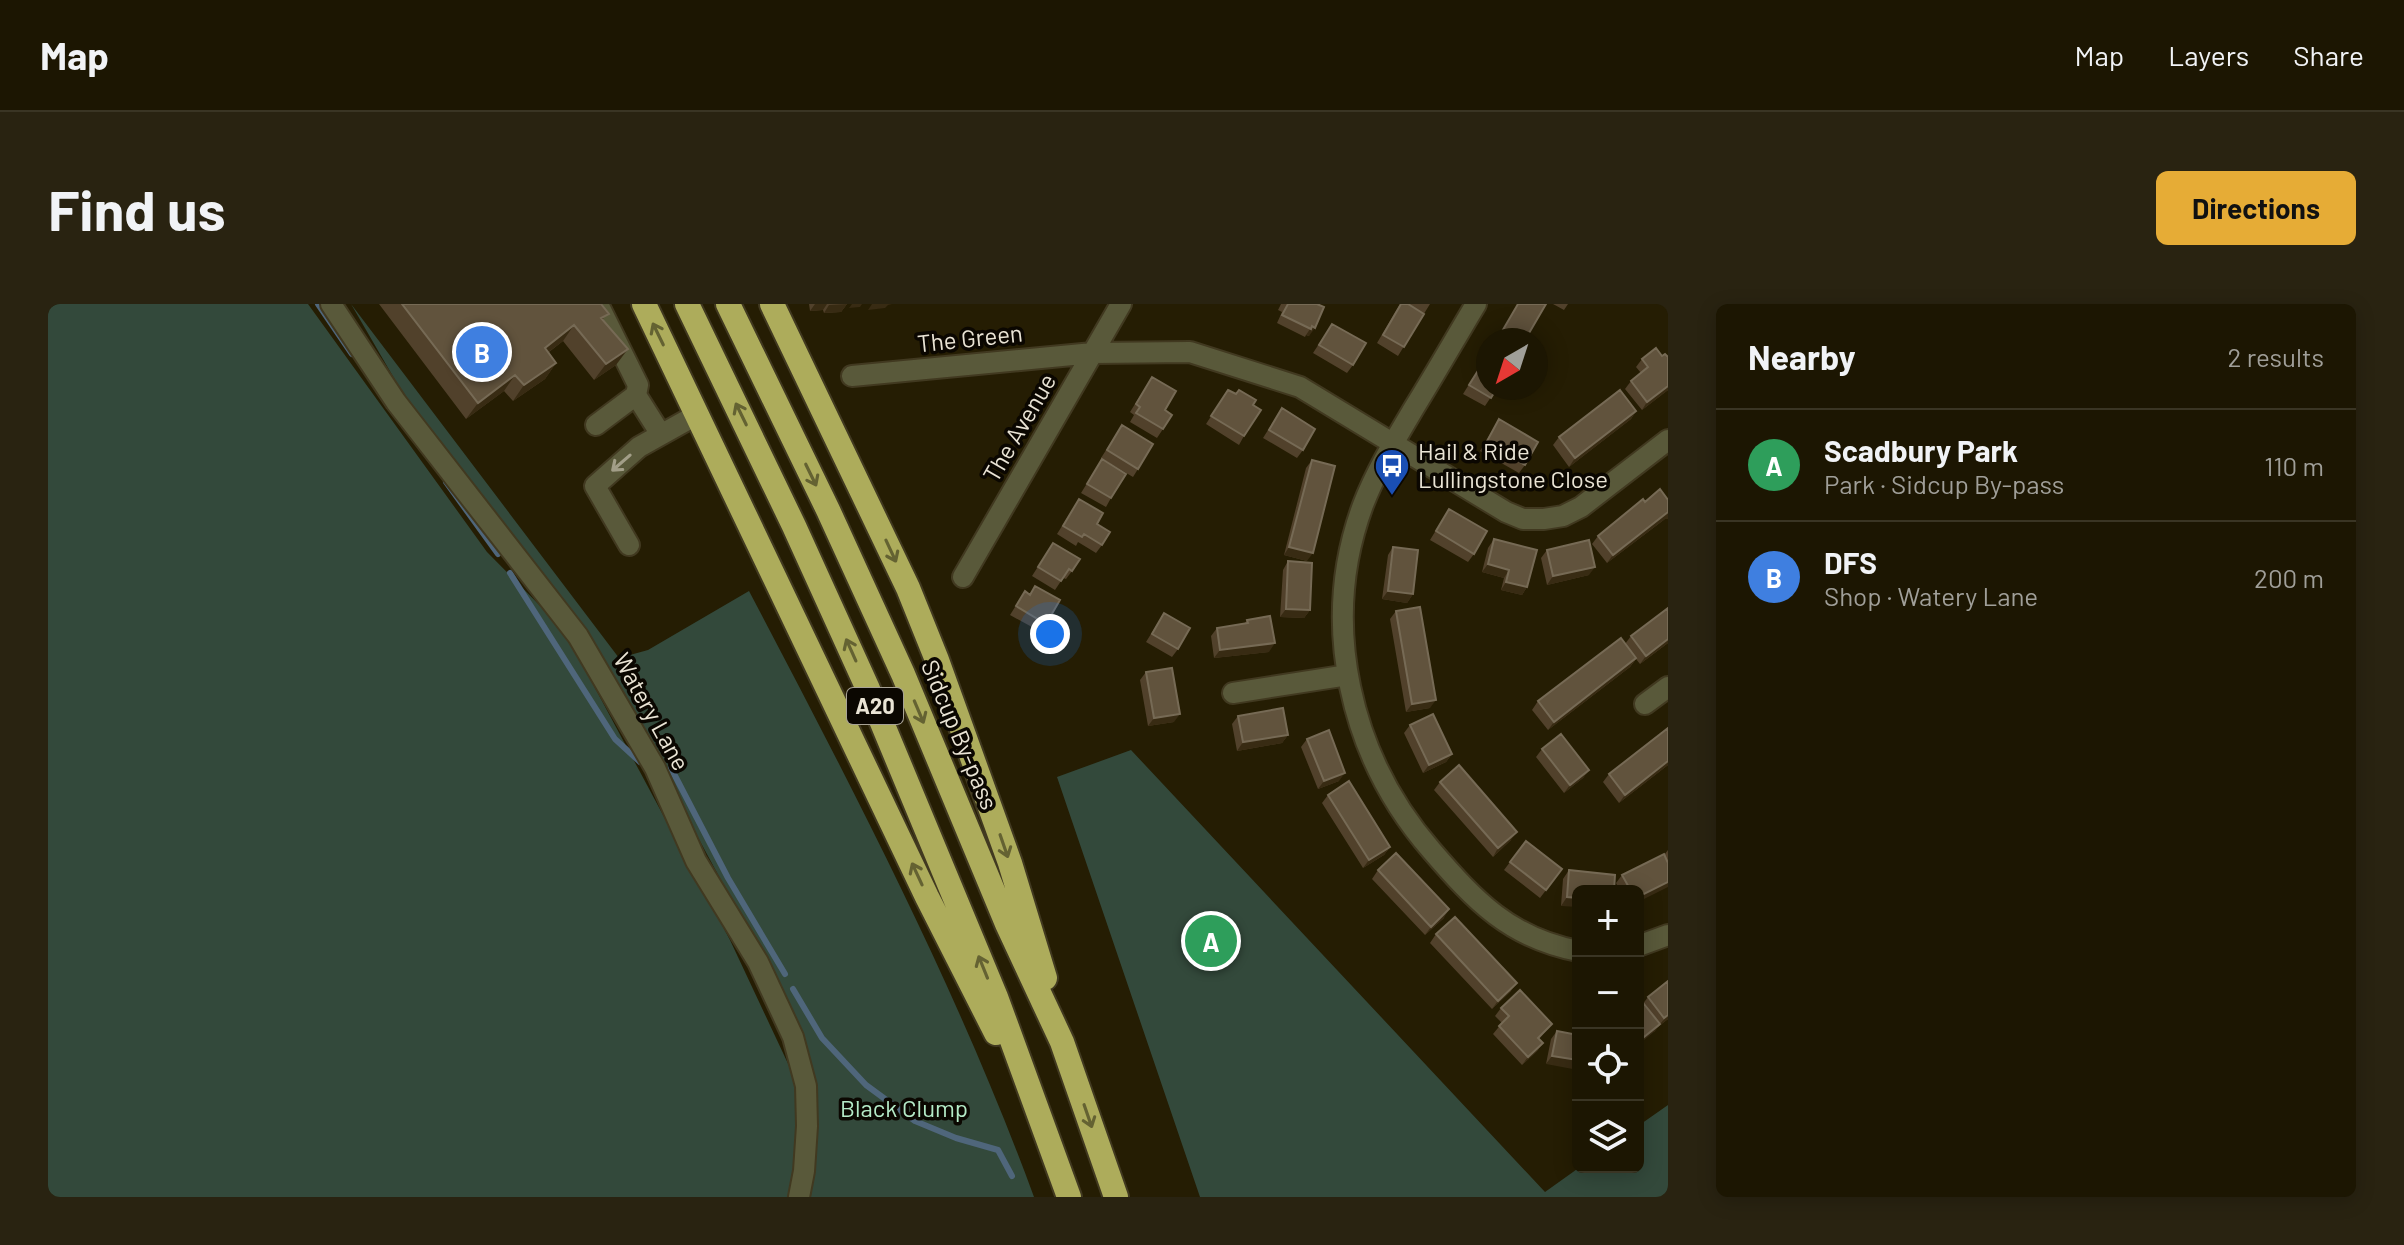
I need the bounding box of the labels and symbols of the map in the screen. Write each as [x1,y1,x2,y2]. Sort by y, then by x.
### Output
street label: The Green [916,318,1024,357]
pin: B [456,322,508,382]
one-way arrow [650,322,666,346]
north arrow [1476,328,1548,400]
street label: The Avenue [976,368,1061,487]
one-way arrow [733,402,748,426]
place label: Hail & Ride Lullingstone Close [1418,436,1608,493]
bus stop icon: Hail & Ride Lullingstone Close [1373,447,1411,497]
one-way arrow [612,453,632,471]
one-way arrow [804,463,819,487]
one-way arrow [884,539,899,563]
your location [1030,614,1070,654]
one-way arrow [842,638,857,663]
street label: Watery Lane [608,647,697,775]
street label: Sidcup By-pass [916,655,1005,814]
road number: A20 [847,688,903,724]
one-way arrow [912,699,927,724]
one-way arrow [997,833,1012,858]
one-way arrow [909,863,924,887]
pin: A [1185,911,1237,971]
one-way arrow [975,955,990,980]
park label: Black Clump [840,1093,968,1122]
one-way arrow [1081,1103,1096,1128]

